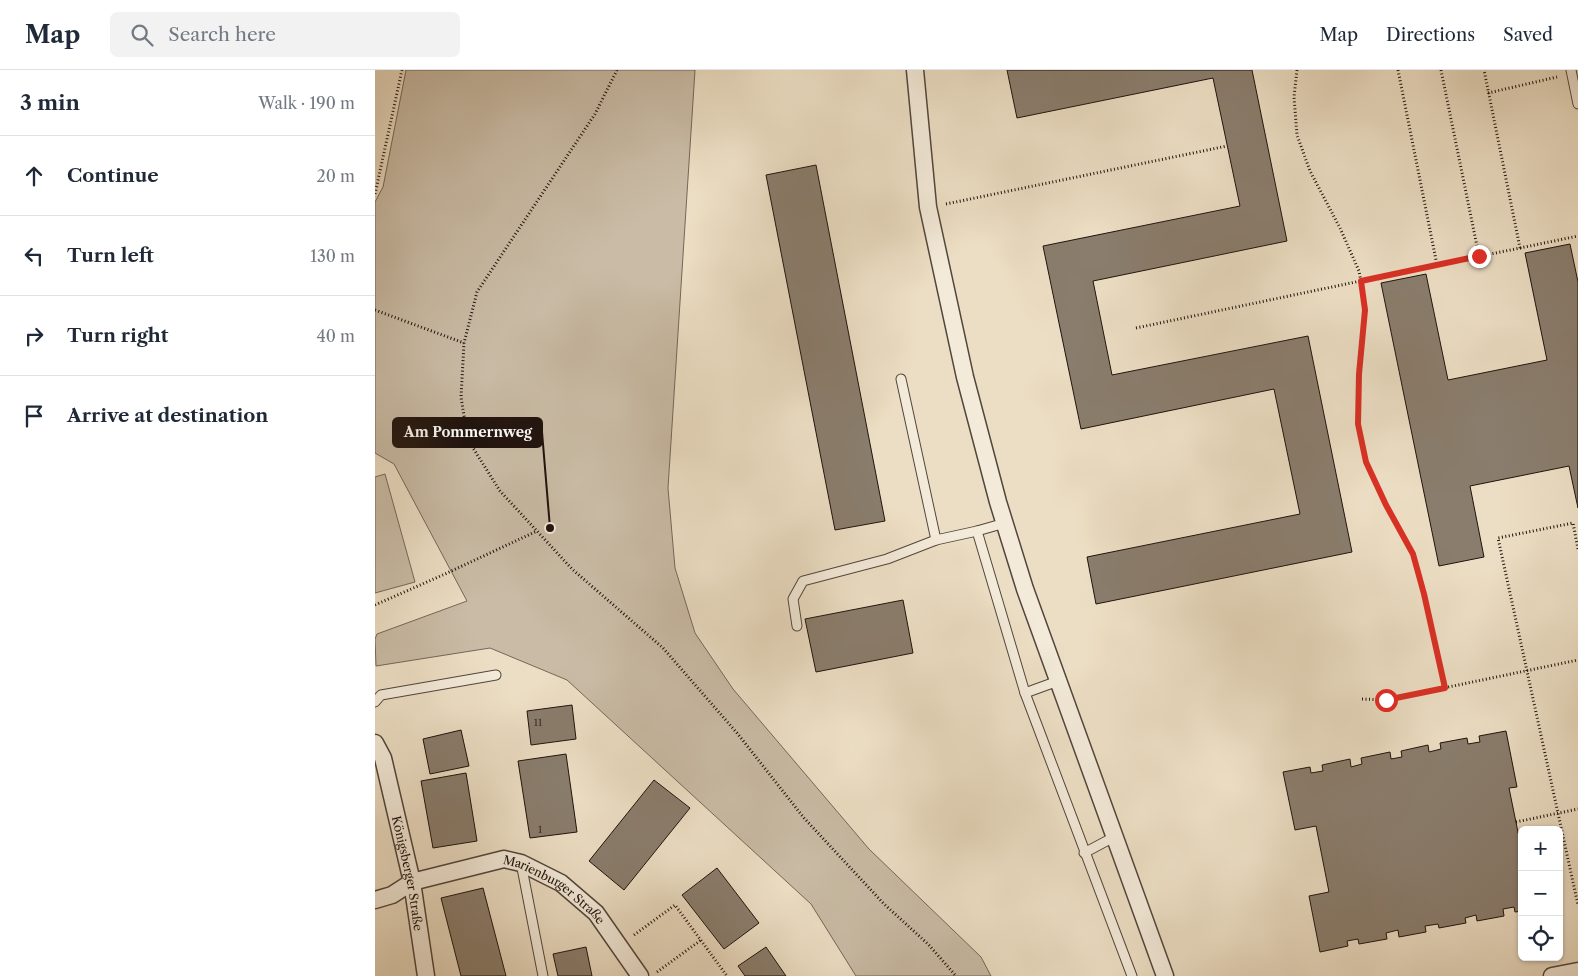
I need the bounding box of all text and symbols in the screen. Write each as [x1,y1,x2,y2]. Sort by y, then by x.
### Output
search box [110,12,460,57]
text: Map [25,20,80,49]
icon: search [128,21,156,49]
text: Search here [168,23,276,46]
text: Map [1319,24,1358,46]
text: Directions [1386,24,1475,46]
text: Saved [1503,24,1553,46]
text: 3 min [20,90,80,115]
text: Walk · 190 m [258,93,355,113]
icon: ahead [20,162,48,190]
text: Continue [67,164,159,187]
text: 20 m [316,166,355,186]
icon: left [20,242,48,270]
text: Turn left [67,244,154,267]
route end [1468,245,1491,268]
text: 130 m [310,246,355,266]
icon: right [20,322,48,350]
text: Turn right [67,324,168,347]
text: 40 m [316,326,355,346]
icon: arrive [20,402,48,430]
text: Arrive at destination [67,404,268,427]
callout: Am Pommernweg [393,418,542,447]
text: Am Pommernweg [403,423,533,441]
route start [1375,689,1398,712]
house number: 11 [534,716,543,729]
street label: Königsberger Straße [389,814,427,932]
house number: 1 [538,823,543,836]
map controls [1518,826,1563,961]
button: + [1518,826,1563,871]
street label: Marienburger Straße [502,852,609,927]
button: − [1518,871,1563,916]
button: locate [1518,916,1563,961]

